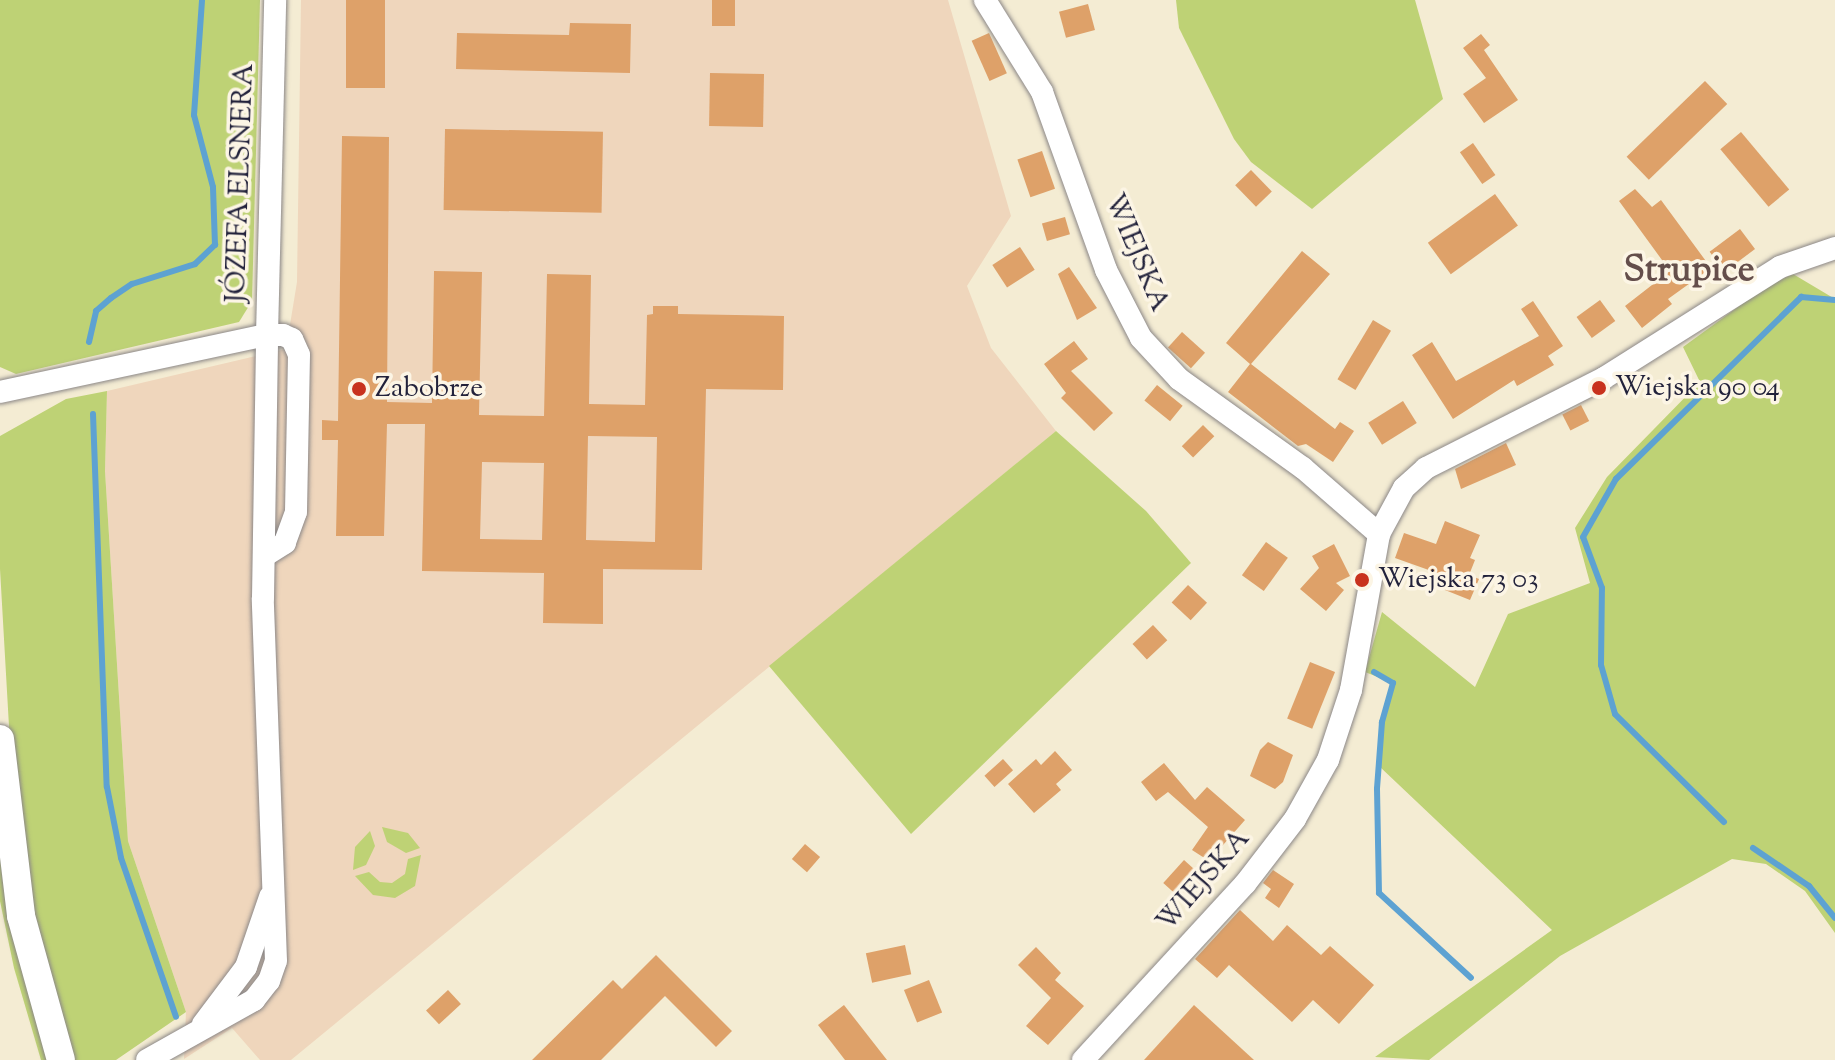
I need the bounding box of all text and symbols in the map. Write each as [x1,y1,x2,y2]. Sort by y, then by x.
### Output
street label: JÓZEFA ELSNERA [220,63,262,303]
street label: WIEJSKA [1096,189,1176,317]
district label: Strupice [1623,250,1755,294]
place label: Wiejska 90 04 [1615,371,1780,405]
place label: Zabobrze [375,372,483,406]
marker: Wiejska 90 04 [1590,379,1608,397]
marker: Zabobrze [350,380,368,398]
place label: Wiejska 73 03 [1378,563,1538,597]
marker: Wiejska 73 03 [1353,571,1371,589]
street label: WIEJSKA [1150,823,1258,939]

